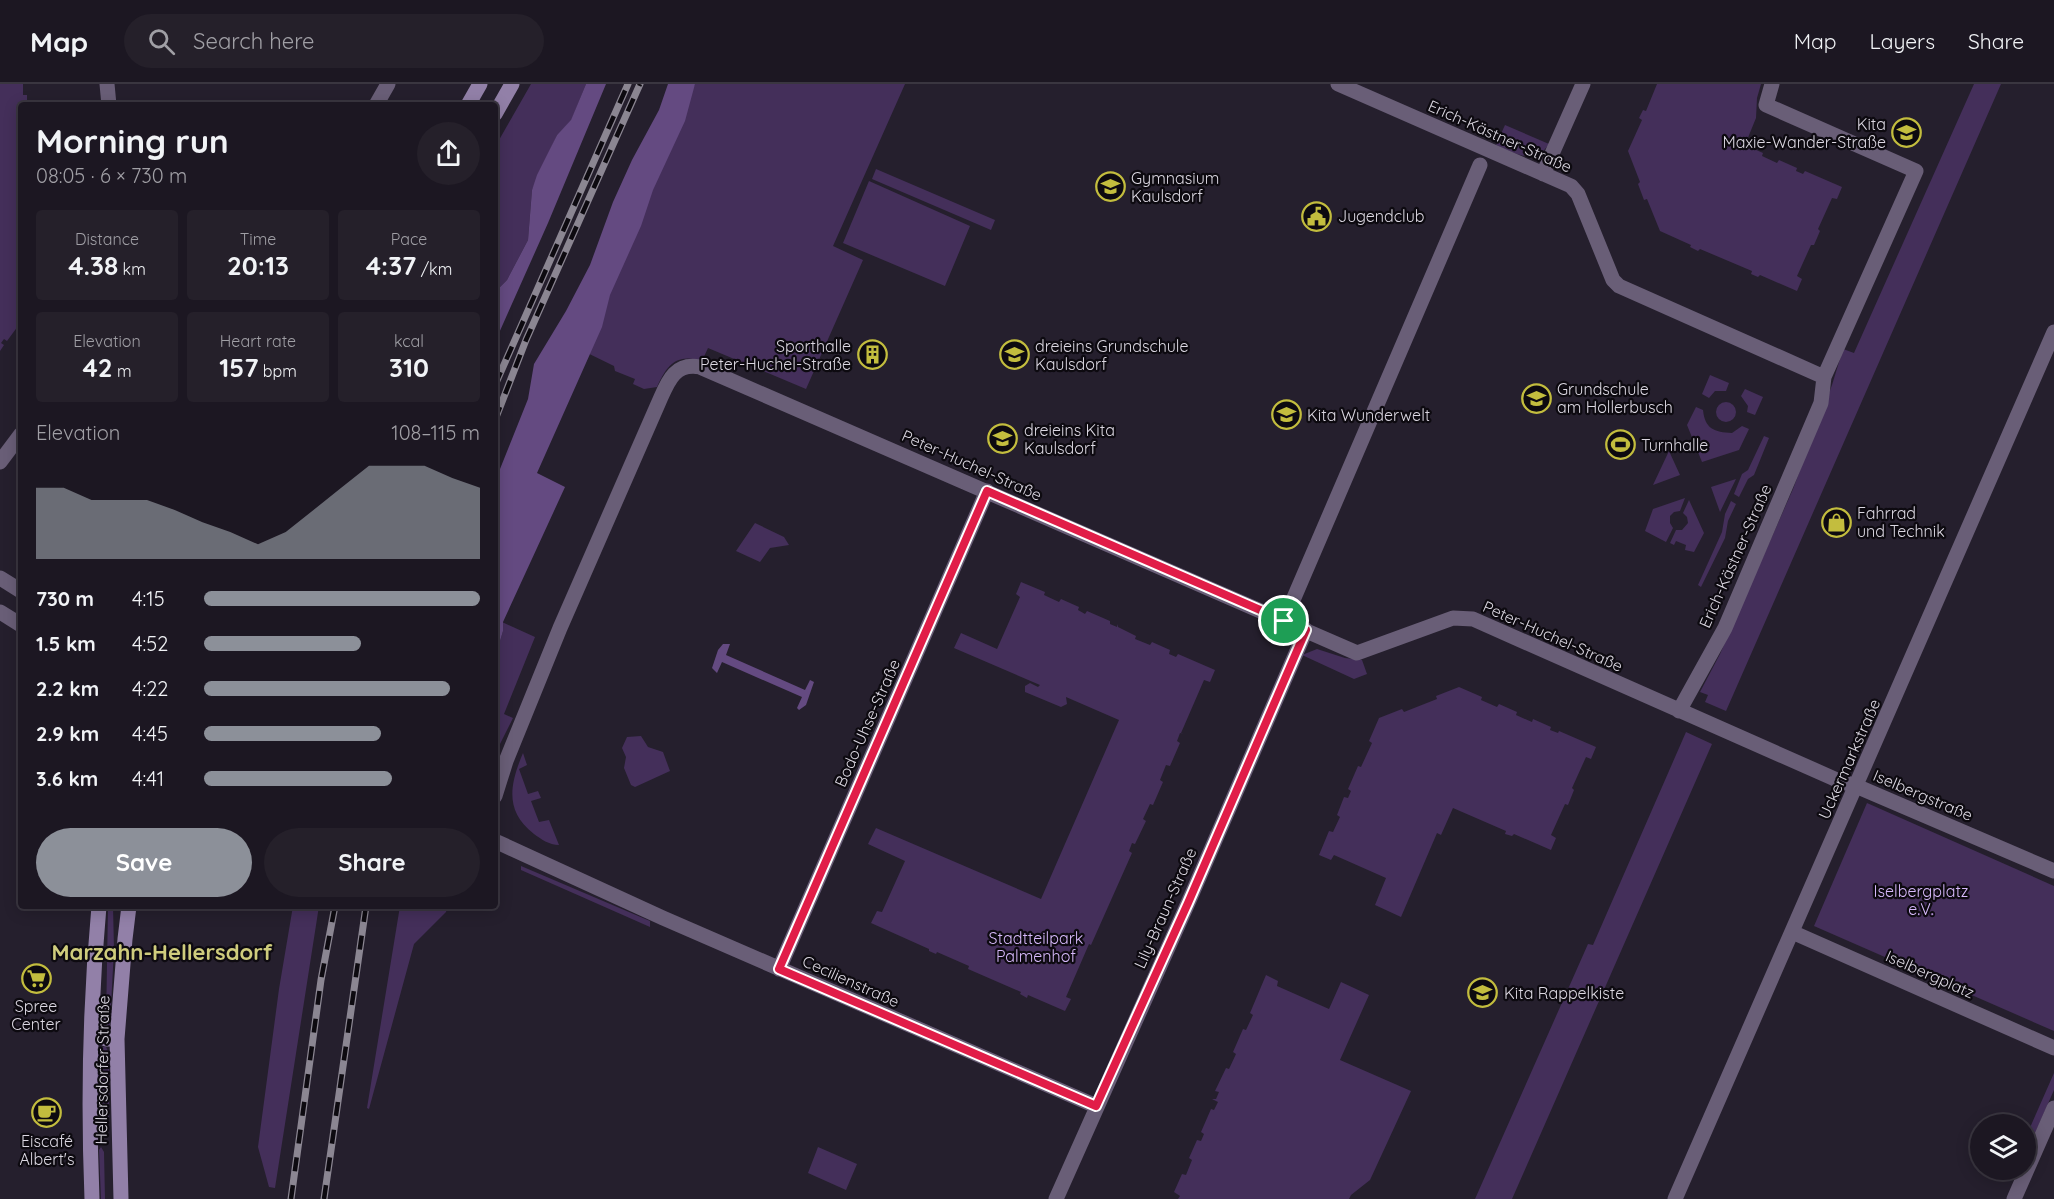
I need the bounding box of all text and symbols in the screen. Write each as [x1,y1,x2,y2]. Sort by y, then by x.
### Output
search box [124,14,544,68]
text: Map [30,24,88,59]
icon: search [145,25,178,58]
text: Search here [193,27,315,55]
text: Map [1794,28,1837,54]
text: Layers [1870,28,1935,54]
text: Share [1968,28,2024,54]
street label: Erich-Kästner-Straße [1425,95,1575,177]
place label: Kita Maxie-Wander-Straße [1722,114,1886,152]
school or university icon: Kita Maxie-Wander-Straße [1891,117,1923,149]
text: Morning run [36,120,229,161]
button: share [417,122,480,185]
text: 08:05 · 6 × 730 m [36,163,187,188]
place label: Gymnasium Kaulsdorf [1131,168,1219,206]
school or university icon: Gymnasium Kaulsdorf [1094,171,1126,203]
public building icon: Jugendclub [1301,200,1333,232]
place label: Jugendclub [1338,206,1424,226]
text: Distance [75,229,139,249]
text: Time [240,229,276,249]
text: Pace [391,229,427,249]
text: 4.38 [68,249,118,282]
text: 20:13 [227,249,289,282]
text: 4:37 [366,249,416,282]
text: km [118,259,146,279]
text: /km [416,259,452,279]
text: Elevation [73,331,141,351]
text: Heart rate [220,331,296,351]
text: kcal [394,331,424,351]
place label: Sporthalle Peter-Huchel-Straße [700,336,851,374]
place label: dreieins Grundschule Kaulsdorf [1035,336,1188,374]
building icon: Sporthalle Peter-Huchel-Straße [856,339,888,371]
school or university icon: dreieins Grundschule Kaulsdorf [998,339,1030,371]
text: 42 [82,351,113,384]
text: 157 [219,351,259,384]
text: 310 [389,351,429,384]
text: m [113,361,132,381]
text: bpm [259,361,297,381]
place label: Grundschule am Hollerbusch [1557,379,1673,417]
school or university icon: Grundschule am Hollerbusch [1520,382,1552,414]
school or university icon: Kita Wunderwelt [1270,399,1302,431]
place label: Kita Wunderwelt [1307,405,1430,425]
text: Elevation [36,420,120,445]
text: 108–115 m [391,420,480,445]
place label: dreieins Kita Kaulsdorf [1024,420,1115,458]
school or university icon: dreieins Kita Kaulsdorf [987,423,1019,455]
street label: Peter-Huchel-Straße [899,425,1045,505]
sports icon: Turnhalle [1604,429,1636,461]
place label: Turnhalle [1641,435,1708,455]
street label: Erich-Kästner-Straße [1694,481,1776,631]
place label: Fahrrad und Technik [1857,503,1945,541]
shop icon: Fahrrad und Technik [1820,506,1852,538]
text: 730 m [36,586,94,611]
text: 4:15 [132,586,165,611]
pin [1258,595,1309,646]
street label: Peter-Huchel-Straße [1480,596,1626,676]
icon: arrive [1267,604,1300,637]
text: 1.5 km [36,631,96,656]
text: 4:52 [132,631,168,656]
street label: Bodo-Uhse-Straße [830,656,904,790]
text: 2.2 km [36,676,99,701]
text: 4:22 [132,676,168,701]
street label: Uckermarkstraße [1814,696,1884,822]
text: 2.9 km [36,721,99,746]
text: 4:45 [132,721,168,746]
street label: Iselbergstraße [1870,765,1976,825]
text: 3.6 km [36,766,98,791]
text: 4:41 [132,766,164,791]
button: Save [36,828,252,897]
button: Share [264,828,480,897]
street label: Lily-Braun-Straße [1129,845,1201,971]
park label: Iselbergplatz e.V. [1873,881,1969,919]
park label: Stadtteilpark Palmenhof [989,928,1083,966]
district label: Marzahn-Hellersdorf [52,938,273,966]
street label: Iselbergplatz [1883,946,1977,1002]
street label: Cecilienstraße [799,951,903,1011]
supermarket icon: Spree Center [20,962,52,994]
school or university icon: Kita Rappelkiste [1467,977,1499,1009]
place label: Kita Rappelkiste [1504,983,1624,1003]
street label: Hellersdorfer Straße [91,995,113,1145]
place label: Spree Center [11,996,61,1034]
cafe icon: Eiscafé Albert's [31,1097,63,1129]
map controls [1970,1114,2036,1180]
button: layers [1970,1114,2036,1180]
place label: Eiscafé Albert's [20,1131,74,1169]

